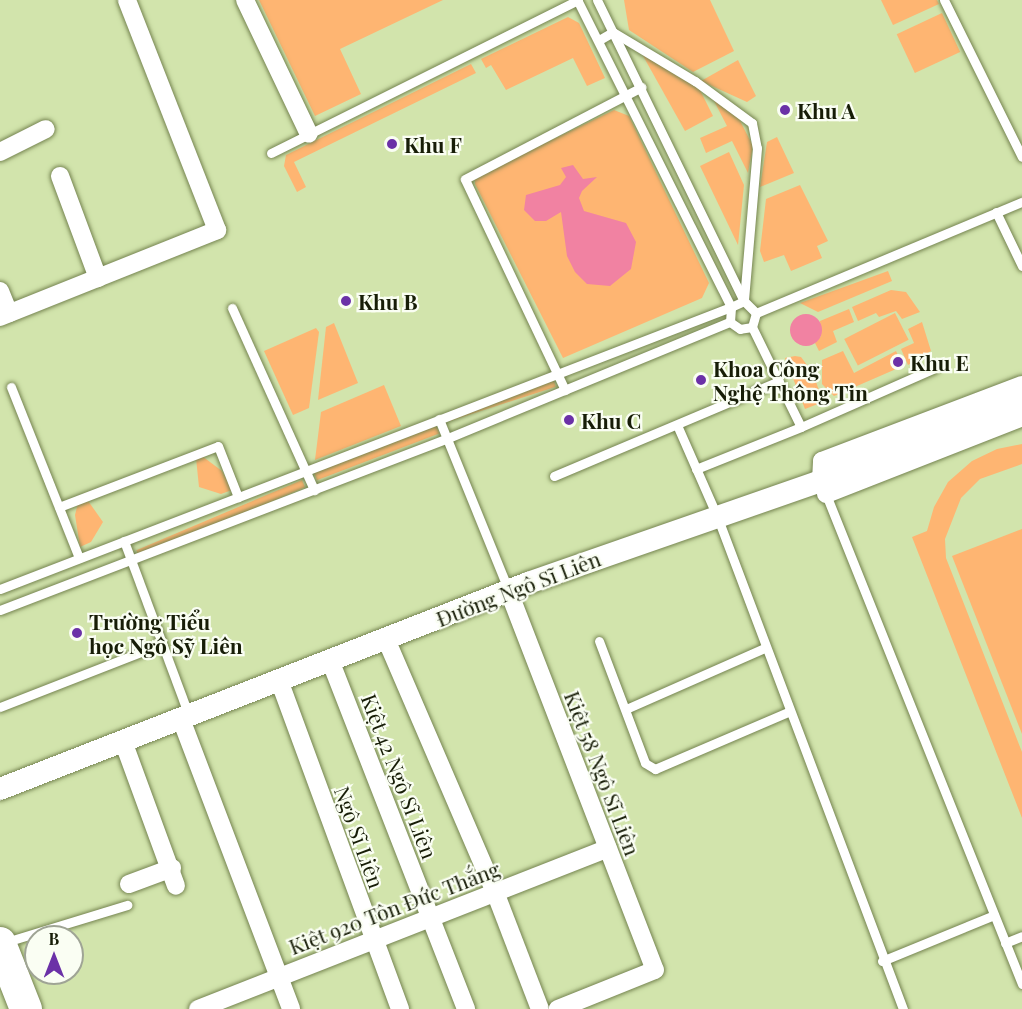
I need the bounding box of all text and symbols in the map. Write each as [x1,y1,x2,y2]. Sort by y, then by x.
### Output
place label: Khu A [797,97,856,123]
marker: Khu A [778,103,792,117]
place label: Khu F [404,131,462,157]
marker: Khu F [385,137,399,151]
place label: Khu B [358,288,417,314]
marker: Khu B [339,294,353,308]
place label: Khu E [910,349,969,375]
place label: Khoa Công Nghệ Thông Tin [713,355,869,405]
marker: Khu E [891,355,905,369]
marker: Khoa Công Nghệ Thông Tin [694,373,708,387]
place label: Khu C [581,407,641,433]
marker: Khu C [562,413,576,427]
street label: Đường Ngô Sĩ Liên [432,545,604,631]
place label: Trường Tiểu học Ngô Sỹ Liên [89,608,243,658]
marker: Trường Tiểu học Ngô Sỹ Liên [70,626,84,640]
street label: Kiệt 58 Ngô Sĩ Liên [560,687,646,859]
street label: Kiệt 42 Ngô Sĩ Liên [357,690,443,862]
street label: Ngô Sĩ Liên [330,783,390,891]
street label: Kiệt 920 Tôn Đức Thắng [284,855,504,959]
north arrow [24,925,84,985]
text: B [49,928,59,949]

